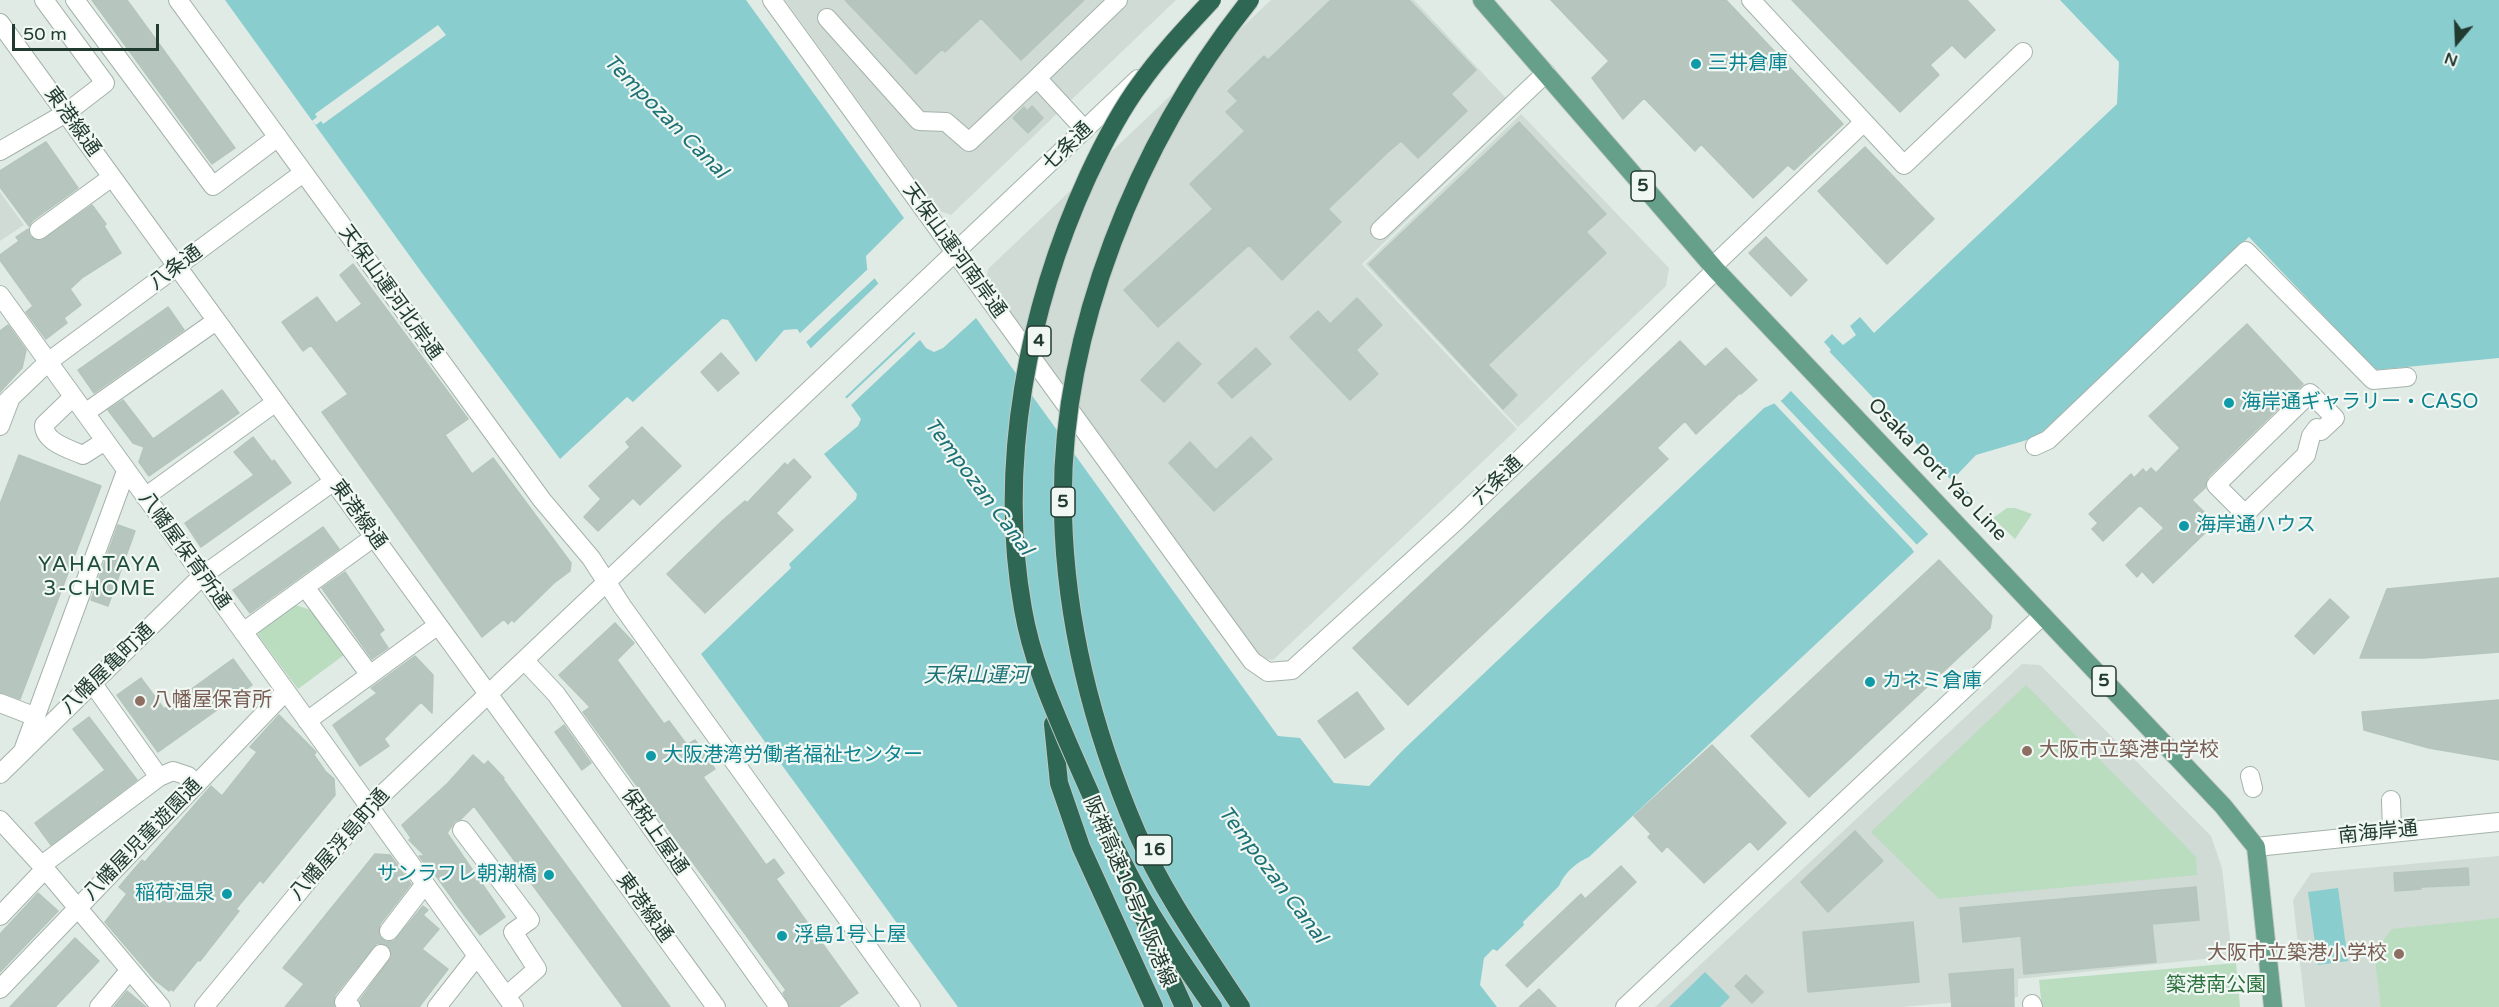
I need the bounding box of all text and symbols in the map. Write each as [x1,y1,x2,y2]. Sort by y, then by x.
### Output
scale bar [15,12,162,50]
north arrow [2427,12,2487,72]
text: 50 m [23,23,67,45]
text: N [2442,47,2460,71]
water label: Tempozan Canal [598,50,732,184]
place label: 三井倉庫 [1708,52,1788,76]
marker: 三井倉庫 [1689,57,1703,71]
street label: 東港線通 [39,83,105,161]
street label: 七条通 [1038,118,1098,176]
road number: 5 [1631,171,1655,201]
street label: 天保山運河南岸通 [897,179,1011,323]
street label: 天保山運河北岸通 [333,221,447,365]
street label: 八条通 [145,240,207,296]
road number: 4 [1027,326,1051,356]
place label: 海岸通ギャラリー・CASO [2241,391,2478,415]
street label: Osaka Port Yao Line [1862,393,2012,547]
marker: 海岸通ギャラリー・CASO [2222,396,2236,410]
water label: Tempozan Canal [918,413,1038,561]
street label: 六条通 [1468,452,1528,510]
street label: 東港線通 [325,476,391,554]
street label: 八幡屋保育所通 [133,487,235,615]
road number: 5 [1051,487,1075,517]
place label: 海岸通ハウス [2196,514,2316,538]
marker: 海岸通ハウス [2177,519,2191,533]
district label: YAHATAYA 3-CHOME [38,552,162,602]
street label: 八幡屋亀町通 [57,619,159,719]
water label: 天保山運河 [924,663,1028,689]
road number: 5 [2092,666,2116,696]
place label: カネミ倉庫 [1882,670,1982,694]
marker: カネミ倉庫 [1863,675,1877,689]
place label: 八幡屋保育所 [152,689,272,713]
marker: 八幡屋保育所 [133,694,147,708]
place label: 大阪市立築港中学校 [2039,739,2219,763]
place label: 大阪港湾労働者福祉センター [663,744,923,768]
marker: 大阪市立築港中学校 [2020,744,2034,758]
marker: 大阪港湾労働者福祉センター [644,749,658,763]
street label: 八幡屋児童遊園通 [79,774,207,906]
street label: 八幡屋浮島町通 [285,784,395,906]
street label: 保税上屋通 [615,784,693,880]
street label: 阪神高速16号大阪港線 [1078,793,1180,991]
water label: Tempozan Canal [1212,801,1332,949]
street label: 南海岸通 [2337,817,2419,849]
road number: 16 [1136,835,1172,865]
place label: サンラフレ朝潮橋 [377,863,537,887]
marker: サンラフレ朝潮橋 [542,868,556,882]
street label: 東港線通 [611,869,677,947]
place label: 稲荷温泉 [135,882,215,906]
marker: 稲荷温泉 [220,887,234,901]
place label: 浮島1号上屋 [794,924,907,948]
marker: 浮島1号上屋 [775,929,789,943]
place label: 大阪市立築港小学校 [2207,942,2387,966]
marker: 大阪市立築港小学校 [2392,947,2406,961]
park label: 築港南公園 [2166,974,2266,998]

